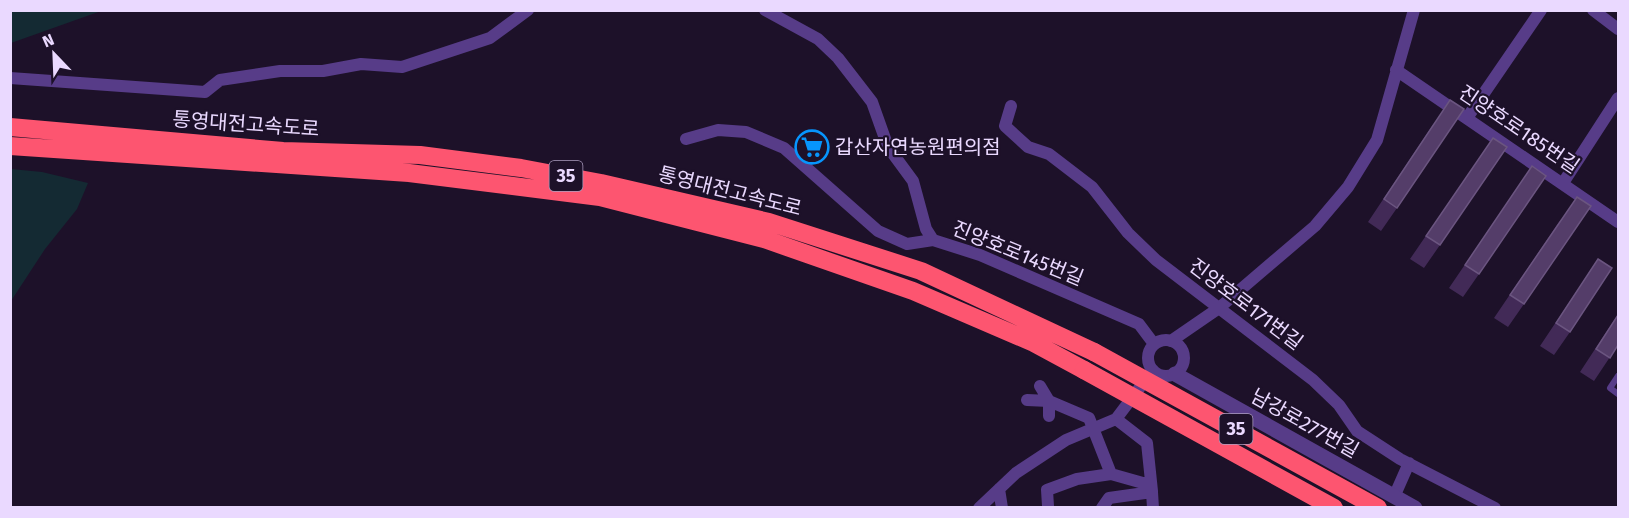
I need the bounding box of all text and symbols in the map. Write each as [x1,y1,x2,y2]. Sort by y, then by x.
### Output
north arrow [24,24,84,84]
text: N [40,30,57,51]
street label: 진양호로185번길 [1454,80,1584,178]
street label: 통영대전고속도로 [172,107,320,141]
supermarket icon: 갑산자연농원편의점 [794,129,830,165]
place label: 갑산자연농원편의점 [835,135,1001,159]
road number: 35 [550,161,582,191]
street label: 통영대전고속도로 [656,162,804,220]
street label: 진양호로145번길 [949,216,1087,290]
street label: 진양호로171번길 [1184,253,1308,355]
street label: 남강로277번길 [1247,384,1363,462]
road number: 35 [1220,414,1252,444]

